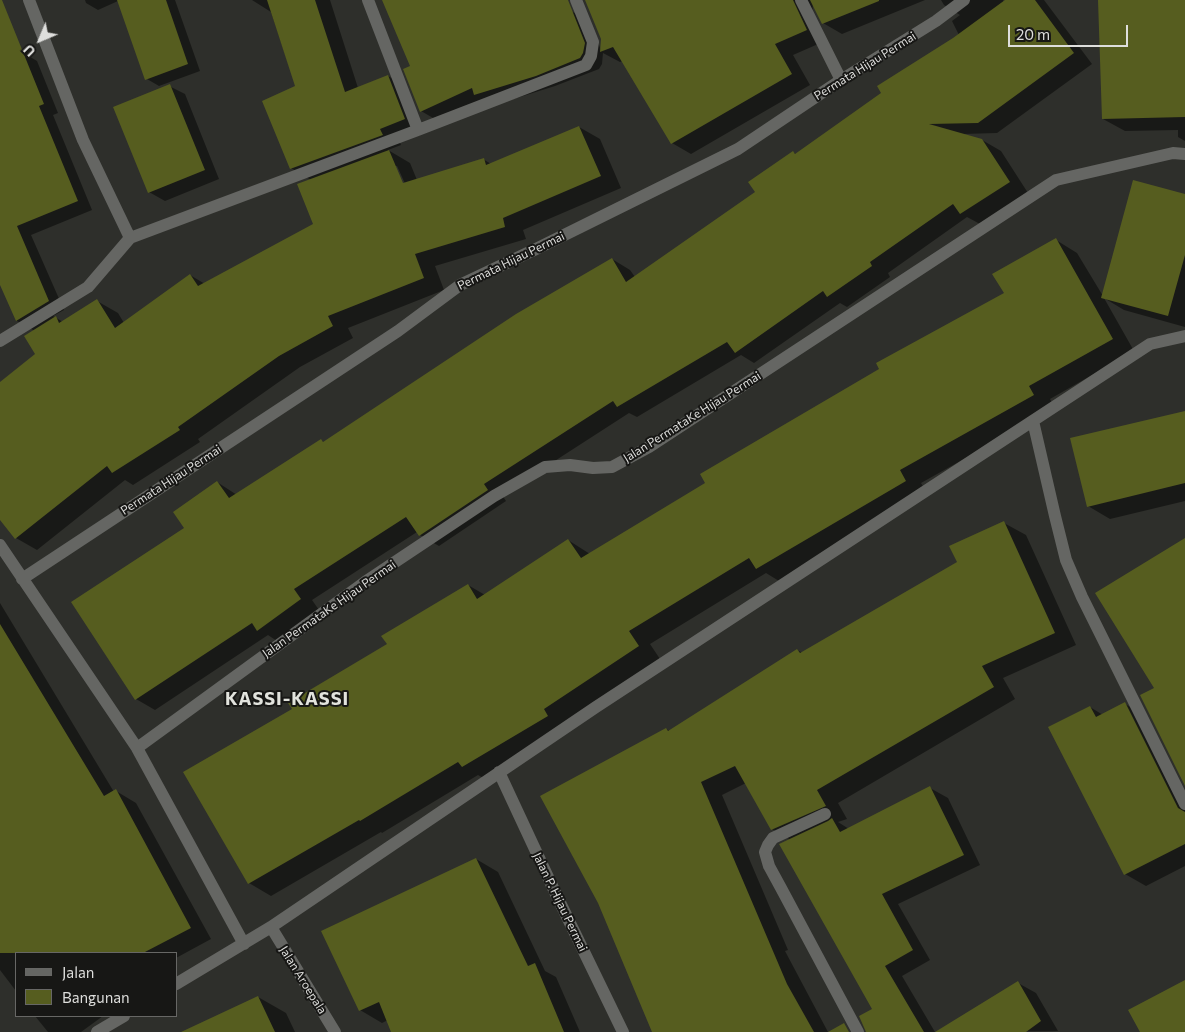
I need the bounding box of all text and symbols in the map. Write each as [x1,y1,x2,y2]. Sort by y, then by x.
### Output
north arrow [15,15,65,65]
scale bar [1010,15,1130,47]
text: 20 m [1016,25,1050,43]
street label: Permata Hijau Permai [811,29,919,103]
text: U [19,41,39,61]
street label: Permata Hijau Permai [455,229,567,293]
street label: Jalan PermataKe Hijau Permai [621,369,763,465]
street label: Permata Hijau Permai [118,442,224,518]
street label: Jalan PermataKe Hijau Permai [260,557,398,661]
district label: KASSI-KASSI [224,688,350,710]
street label: Jalan P. Hijau Permai [530,850,590,954]
street label: Jalan Aroepala [276,943,330,1017]
legend [15,952,178,1017]
text: Jalan [62,963,94,981]
text: Bangunan [62,988,130,1006]

